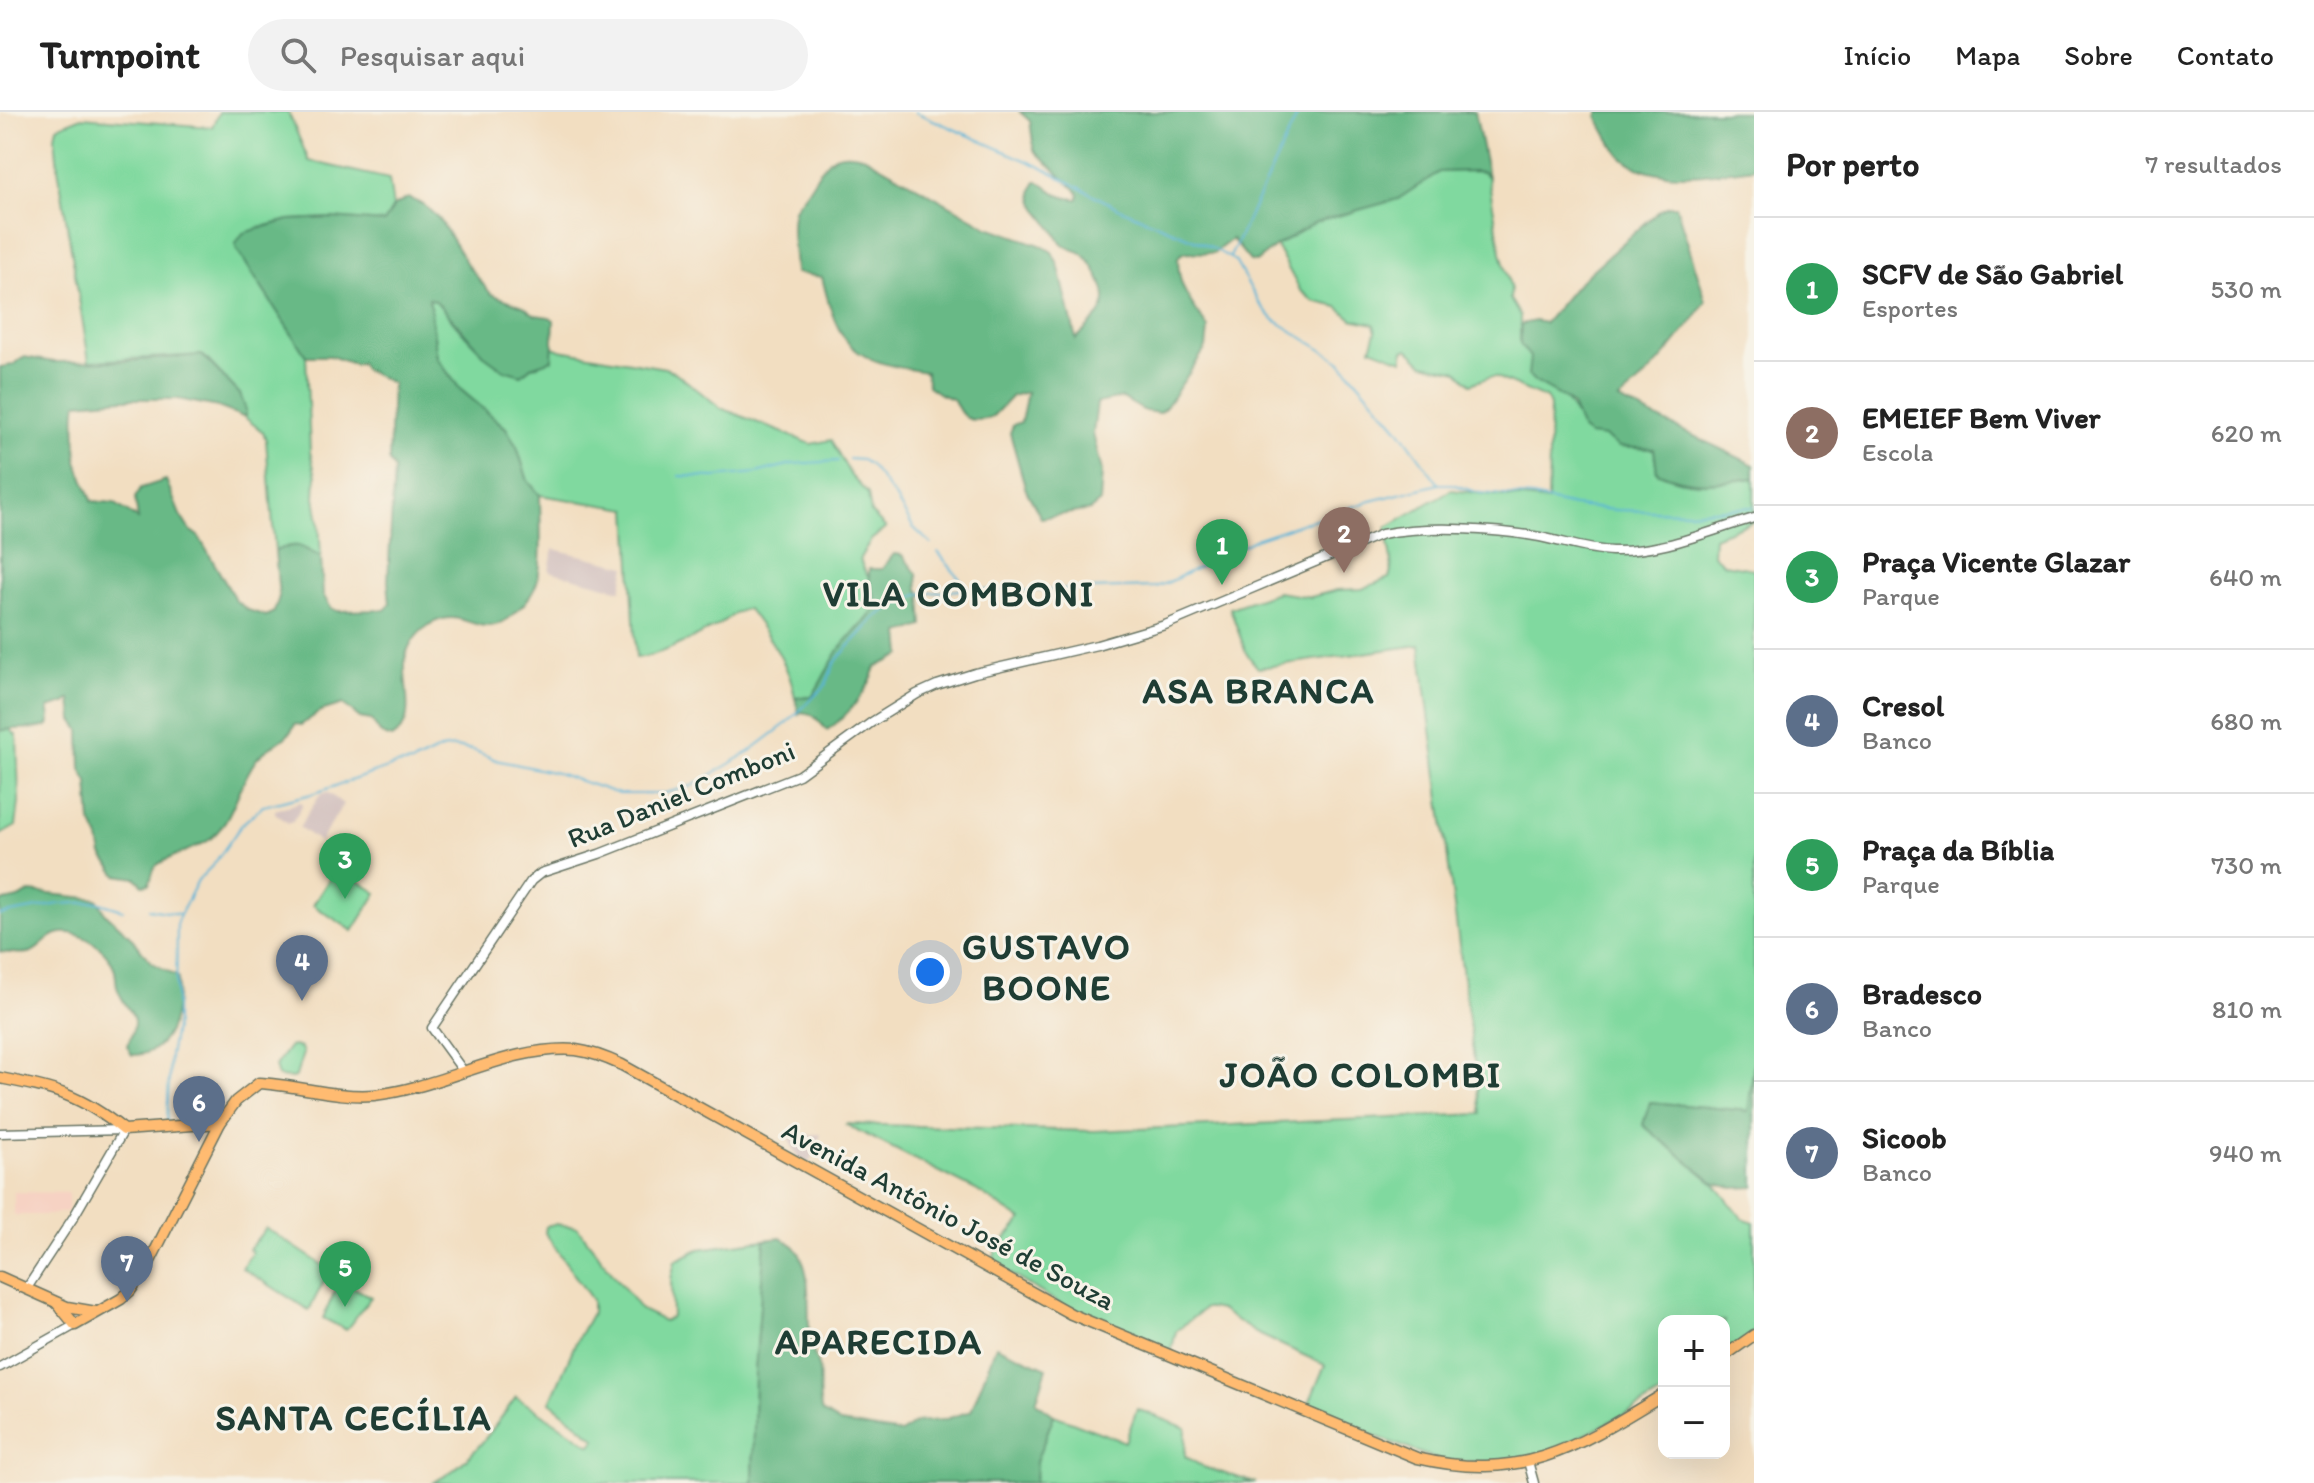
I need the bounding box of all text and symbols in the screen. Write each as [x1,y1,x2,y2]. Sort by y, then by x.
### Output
search box [248,19,808,91]
text: Turnpoint [40,32,200,78]
icon: search [276,33,320,77]
text: Pesquisar aqui [340,37,525,74]
text: Início [1844,38,1911,72]
text: Mapa [1955,38,2020,72]
text: Sobre [2064,38,2133,72]
text: Contato [2177,38,2274,72]
text: Por perto [1786,144,1919,185]
text: 7 resultados [2145,148,2282,180]
text: SCFV de São Gabriel [1862,255,2123,292]
text: 1 [1806,273,1818,305]
text: 530 m [2210,273,2282,305]
text: Esportes [1862,292,1958,324]
text: EMEIEF Bem Viver [1862,399,2101,436]
text: 2 [1805,417,1819,449]
text: 620 m [2211,417,2282,449]
text: Escola [1862,436,1933,468]
pin: 2 [1318,507,1370,573]
pin: 1 [1196,519,1248,585]
text: Praça Vicente Glazar [1862,543,2130,580]
text: 3 [1805,561,1819,593]
text: 640 m [2209,561,2282,593]
district label: VILA COMBONI [823,572,1095,615]
text: Parque [1862,580,1940,612]
district label: ASA BRANCA [1143,669,1375,712]
text: Cresol [1862,687,1944,724]
text: 4 [1804,705,1820,737]
text: 680 m [2210,705,2282,737]
text: Banco [1862,724,1932,756]
street label: Rua Daniel Comboni [562,733,800,855]
text: Praça da Bíblia [1862,831,2054,868]
pin: 3 [319,833,371,899]
text: 5 [1805,849,1819,881]
text: 730 m [2211,849,2282,881]
text: Parque [1862,868,1940,900]
district label: GUSTAVO BOONE [962,925,1132,1009]
pin: 4 [276,935,328,1001]
your location [910,952,950,992]
text: Bradesco [1862,975,1982,1012]
text: 6 [1805,993,1819,1025]
text: 810 m [2212,993,2282,1025]
text: Banco [1862,1012,1932,1044]
district label: JOÃO COLOMBI [1219,1053,1502,1096]
pin: 6 [173,1076,225,1142]
street label: Avenida Antônio José de Souza [777,1113,1122,1318]
text: Sicoob [1862,1119,1947,1156]
text: 7 [1806,1137,1818,1169]
text: 940 m [2209,1137,2282,1169]
text: Banco [1862,1156,1932,1188]
pin: 7 [101,1236,153,1302]
pin: 5 [319,1241,371,1307]
map controls [1658,1315,1730,1459]
button: + [1658,1315,1730,1387]
district label: APARECIDA [775,1320,983,1363]
button: − [1658,1387,1730,1459]
district label: SANTA CECÍLIA [215,1396,493,1439]

